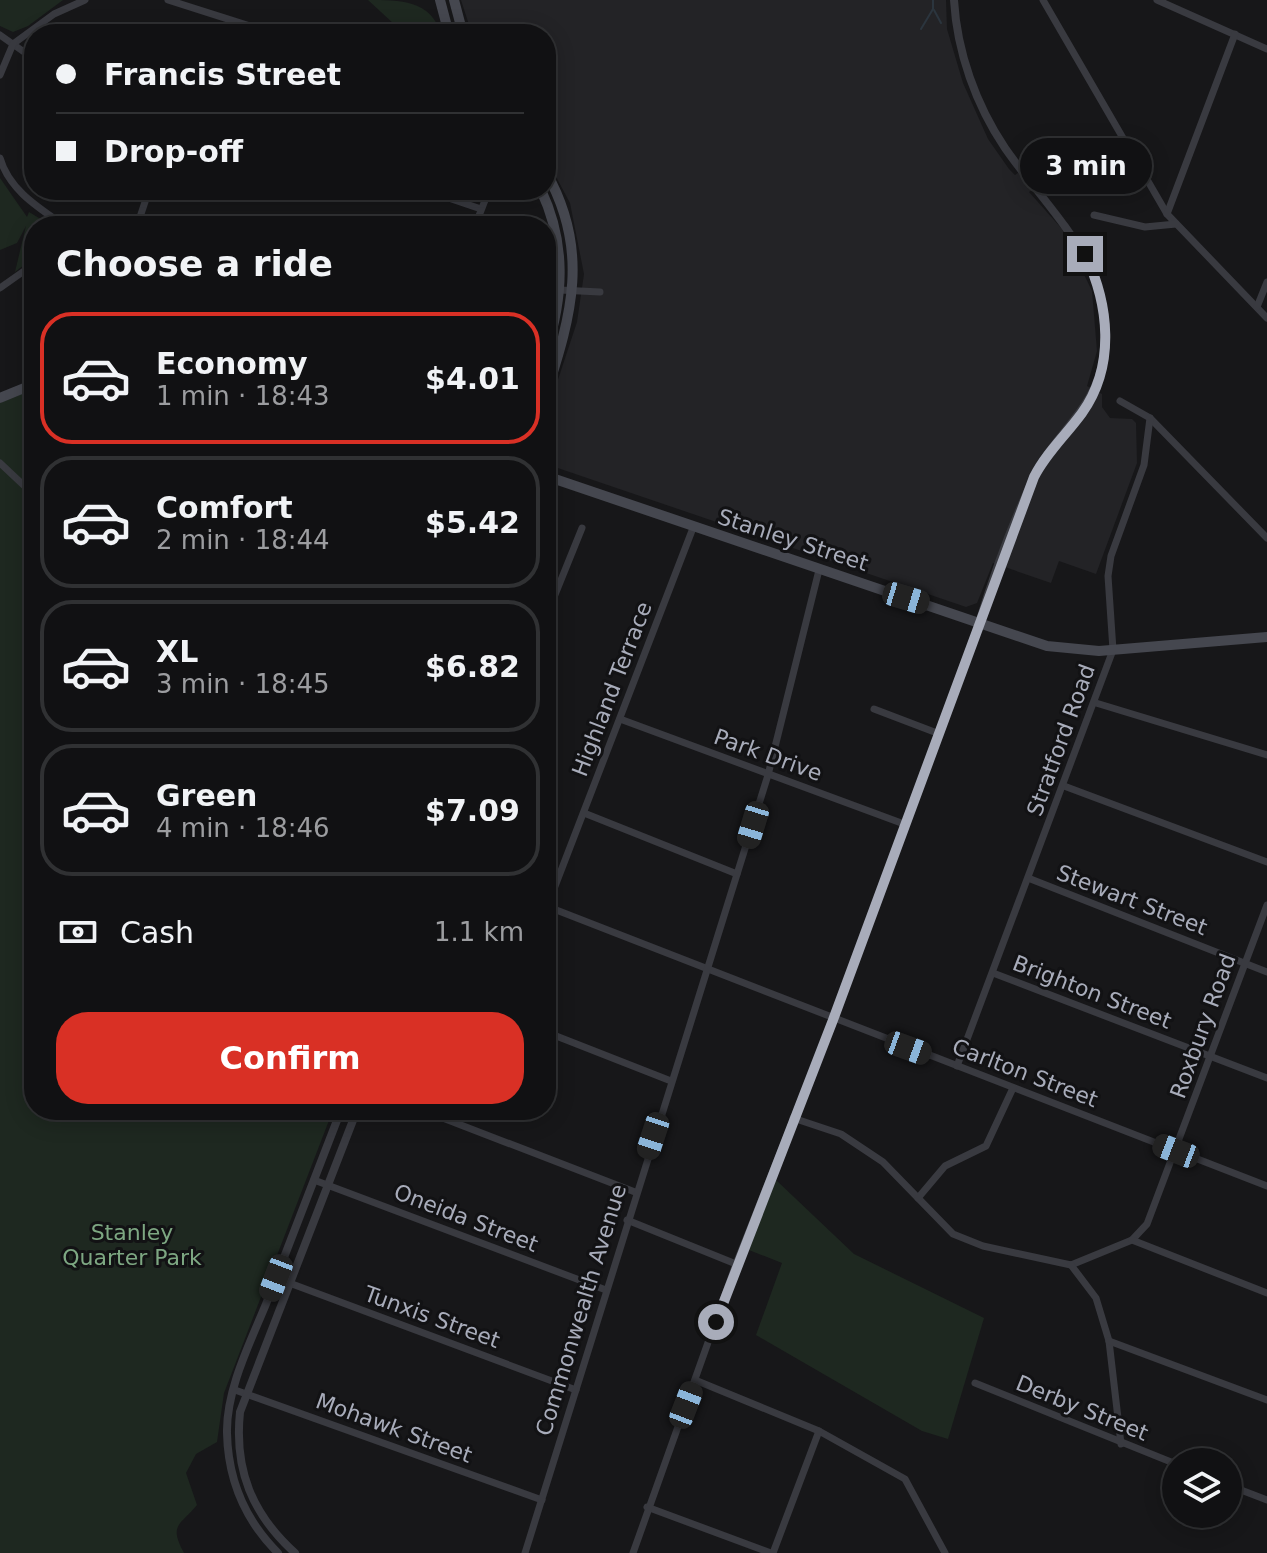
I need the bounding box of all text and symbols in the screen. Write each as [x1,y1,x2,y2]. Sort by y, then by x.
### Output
text: Francis Street [104,57,341,92]
text: Drop-off [104,134,243,169]
callout: 3 min [1019,138,1151,194]
text: 3 min [1045,151,1127,181]
route end [1067,236,1103,272]
text: Choose a ride [56,243,333,284]
icon: car [60,342,132,414]
text: Economy [156,346,308,381]
text: $4.01 [425,361,520,396]
text: 1 min · 18:43 [156,381,330,411]
icon: car [60,486,132,558]
text: Comfort [156,490,293,525]
street label: Stanley Street [715,504,872,576]
text: $5.42 [425,505,520,540]
text: 2 min · 18:44 [156,525,330,555]
car [880,580,932,616]
street label: Highland Terrace [567,598,657,780]
icon: car [60,630,132,702]
text: XL [156,634,198,669]
text: $6.82 [425,649,520,684]
street label: Stratford Road [1022,661,1100,819]
text: 3 min · 18:45 [156,669,330,699]
street label: Park Drive [711,724,825,786]
icon: car [60,774,132,846]
text: Green [156,778,257,813]
text: $7.09 [425,793,520,828]
car [735,799,771,851]
text: 4 min · 18:46 [156,813,330,843]
street label: Stewart Street [1053,860,1211,940]
icon: cash [56,910,100,954]
text: Cash [120,915,194,950]
text: 1.1 km [434,917,524,947]
street label: Brighton Street [1009,950,1175,1034]
street label: Roxbury Road [1165,950,1241,1102]
button: Confirm [56,1012,524,1104]
car [881,1029,935,1067]
street label: Carlton Street [949,1034,1102,1112]
car [634,1109,672,1163]
car [1149,1131,1203,1171]
street label: Oneida Street [390,1179,542,1257]
street label: Commonwealth Avenue [531,1181,631,1439]
park label: Stanley Quarter Park [62,1220,202,1270]
car [256,1251,296,1305]
street label: Tunxis Street [360,1281,504,1353]
route start [698,1304,734,1340]
street label: Derby Street [1012,1370,1152,1446]
car [666,1378,706,1432]
street label: Mohawk Street [312,1388,476,1468]
map controls [1162,1448,1242,1528]
button: layers [1162,1448,1242,1528]

